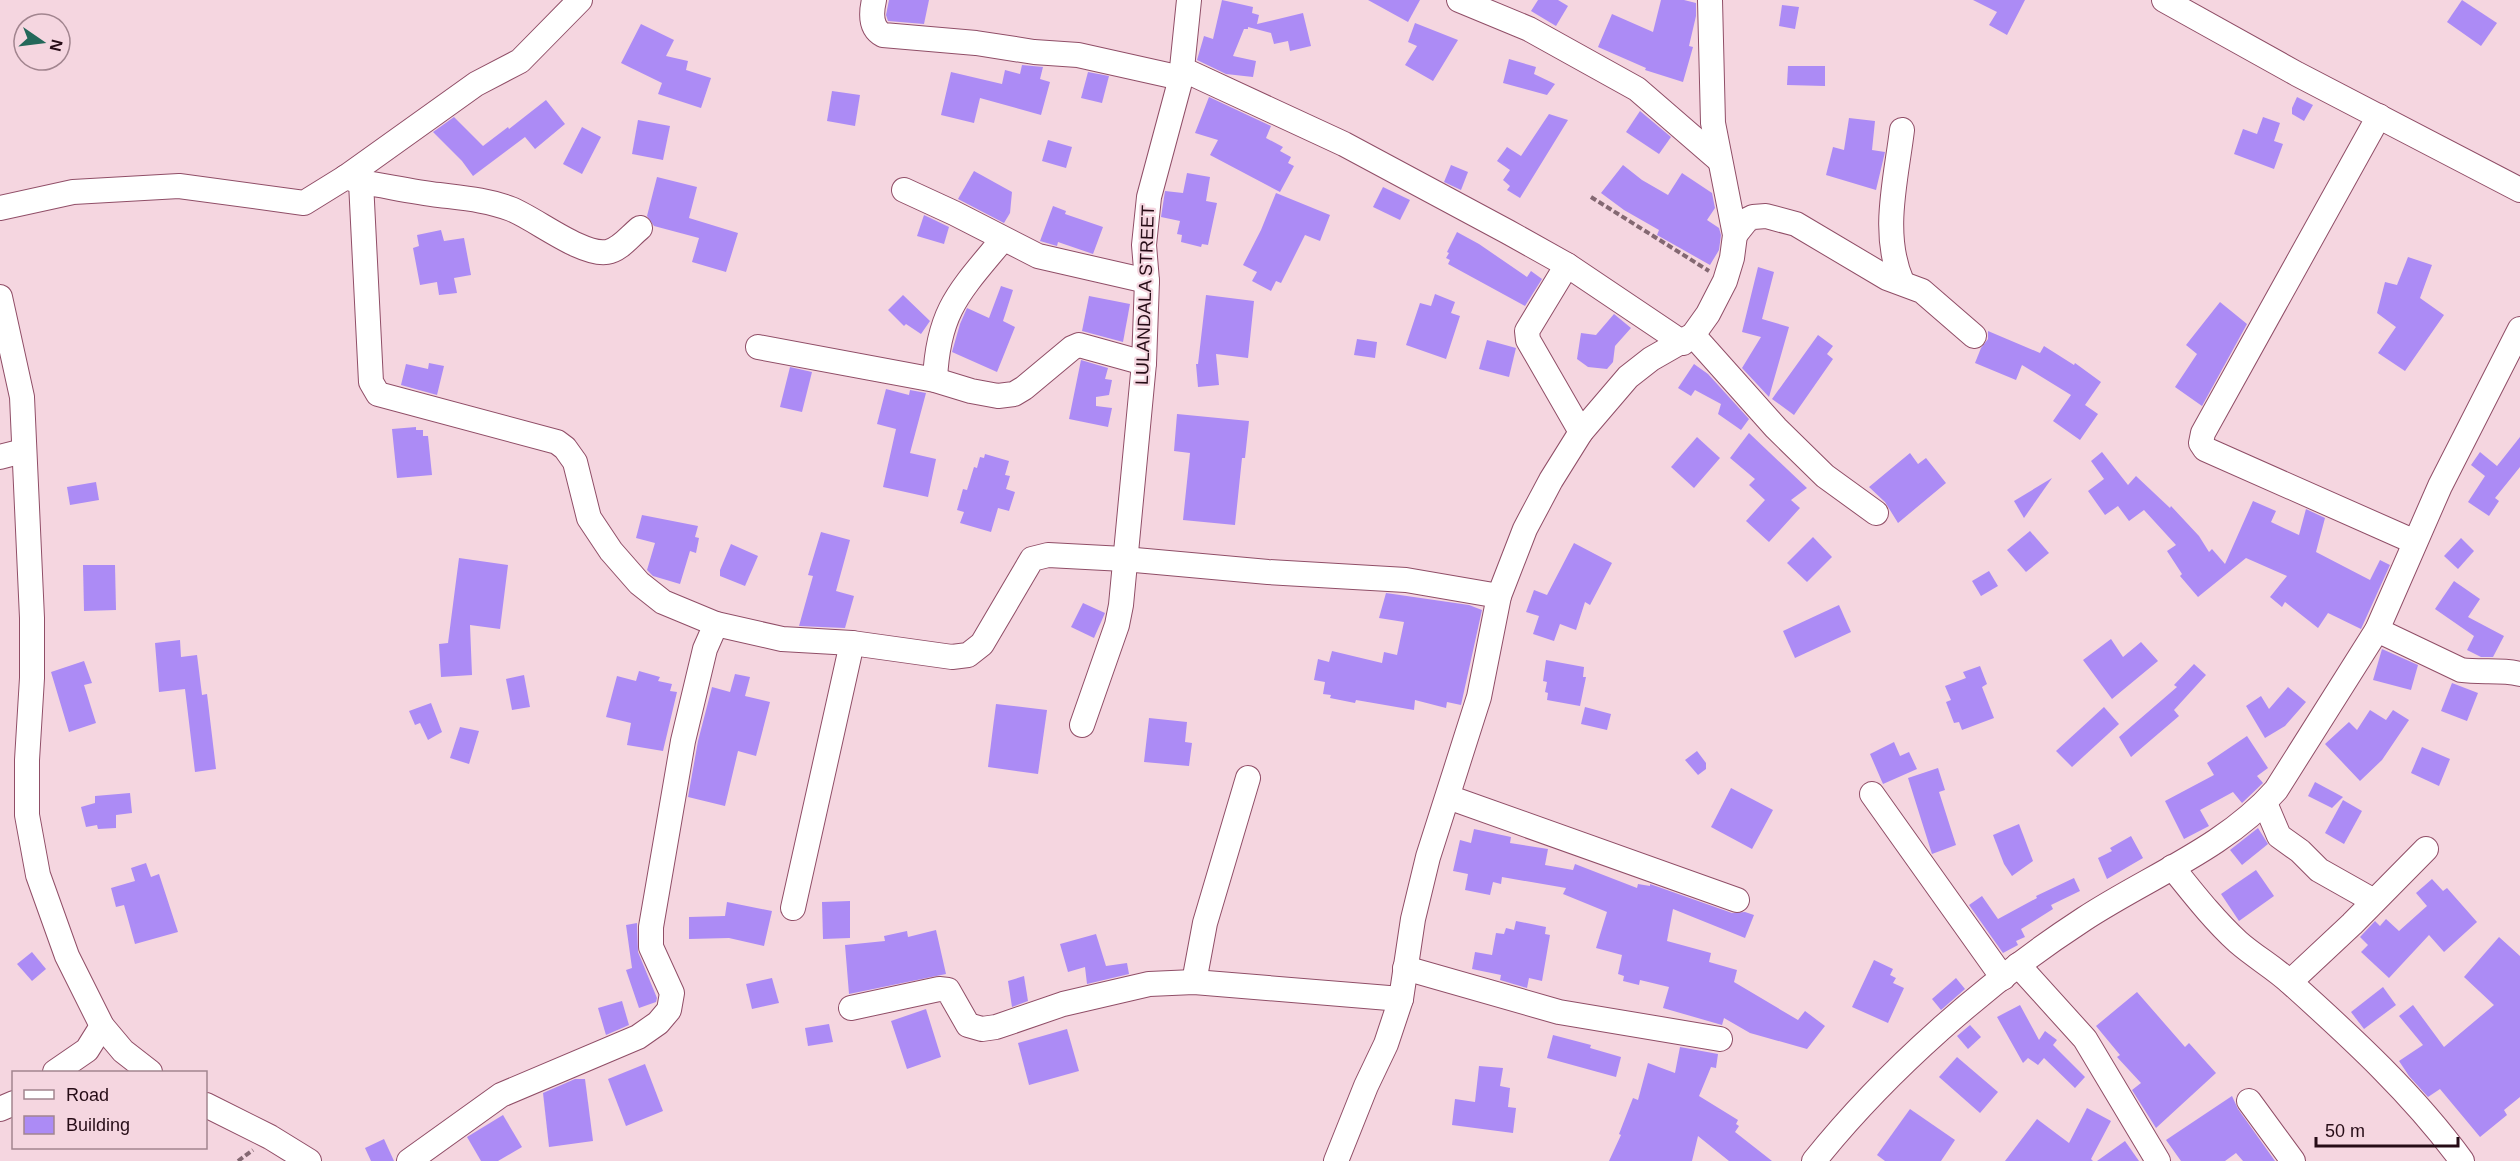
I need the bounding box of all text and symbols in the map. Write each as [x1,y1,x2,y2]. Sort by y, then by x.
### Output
north arrow [12,12,72,72]
text: N [46,38,66,53]
street label: LULANDALA STREET [1132,205,1158,385]
legend [12,1071,207,1149]
text: Road [66,1085,109,1105]
scale bar [2316,1110,2458,1148]
text: Building [66,1115,130,1135]
text: 50 m [2325,1121,2365,1141]

